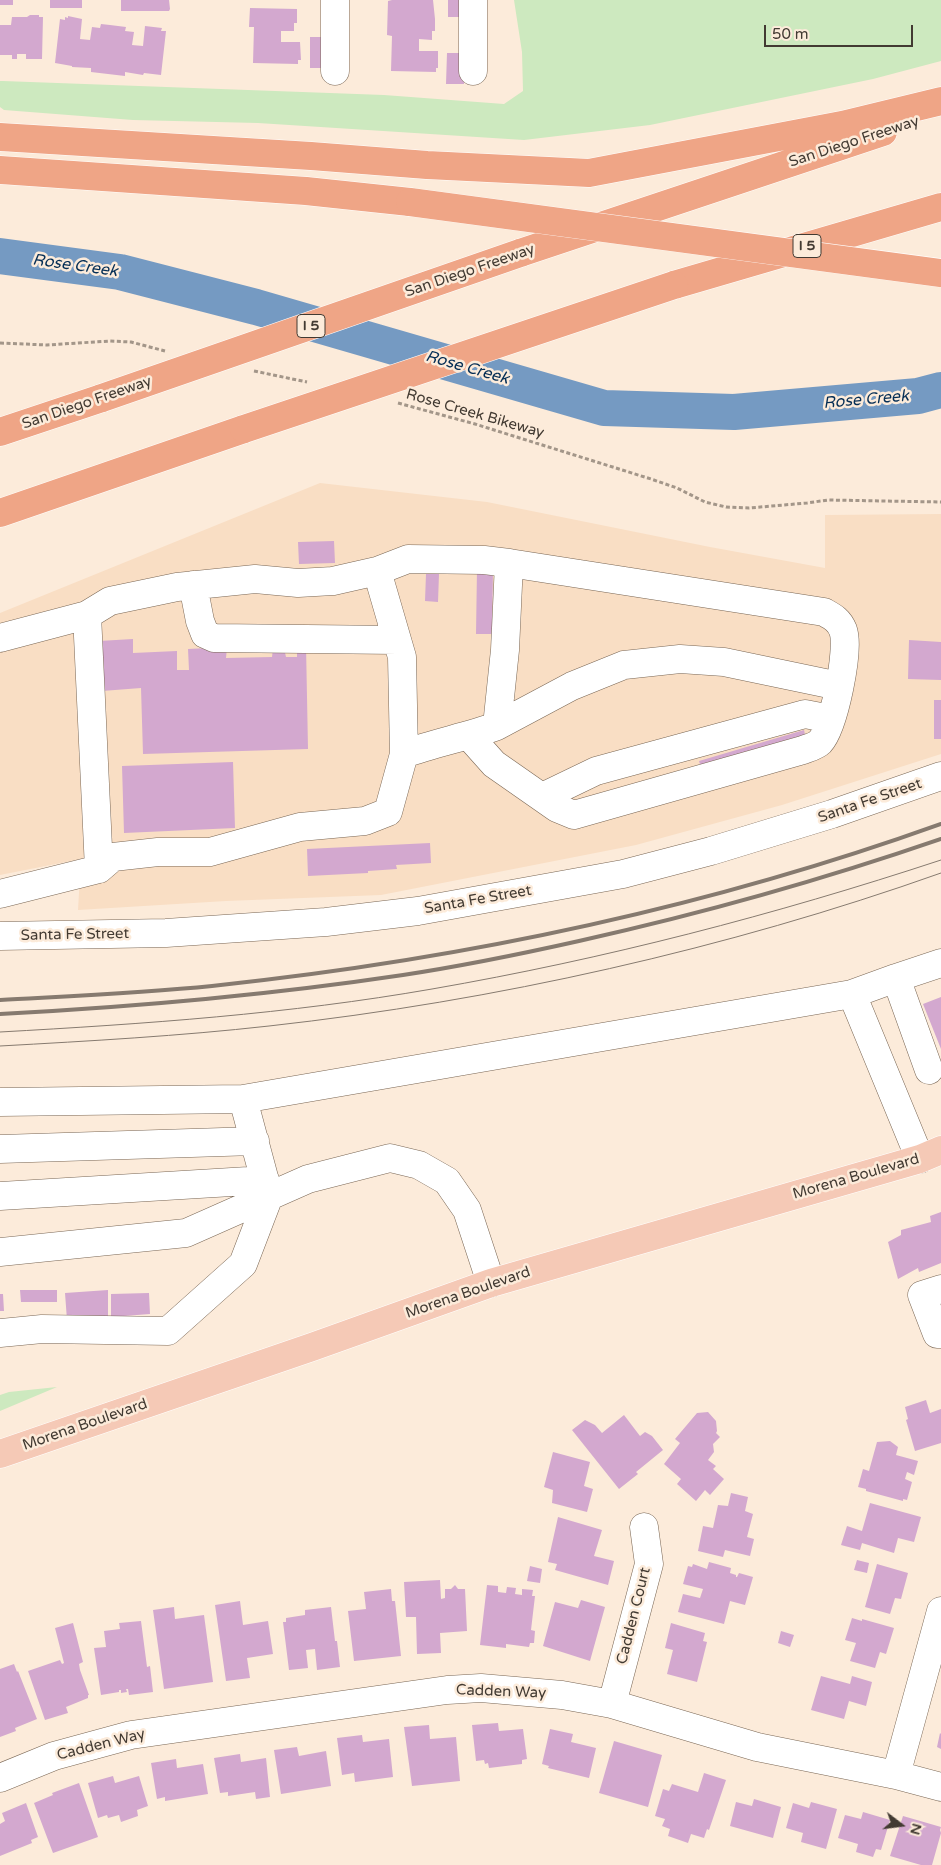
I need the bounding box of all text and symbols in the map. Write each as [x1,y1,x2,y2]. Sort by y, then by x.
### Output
scale bar [766,15,915,47]
text: 50 m [772,25,809,43]
street label: San Diego Freeway [787,112,921,172]
road number: I 5 [793,235,821,258]
street label: San Diego Freeway [403,240,537,302]
water label: Rose Creek [31,251,119,281]
road number: I 5 [297,314,325,338]
water label: Rose Creek [423,347,511,389]
street label: San Diego Freeway [20,372,154,434]
street label: Rose Creek Bikeway [404,386,546,442]
water label: Rose Creek [822,387,910,413]
street label: Santa Fe Street [816,775,924,827]
street label: Santa Fe Street [423,882,533,918]
street label: Santa Fe Street [21,925,129,945]
street label: Morena Boulevard [791,1150,921,1204]
street label: Morena Boulevard [403,1263,533,1323]
street label: Morena Boulevard [20,1395,150,1455]
street label: Cadden Court [613,1566,655,1666]
street label: Cadden Way [456,1681,546,1703]
street label: Cadden Way [55,1725,147,1765]
north arrow [876,1800,926,1850]
text: N [906,1821,926,1837]

